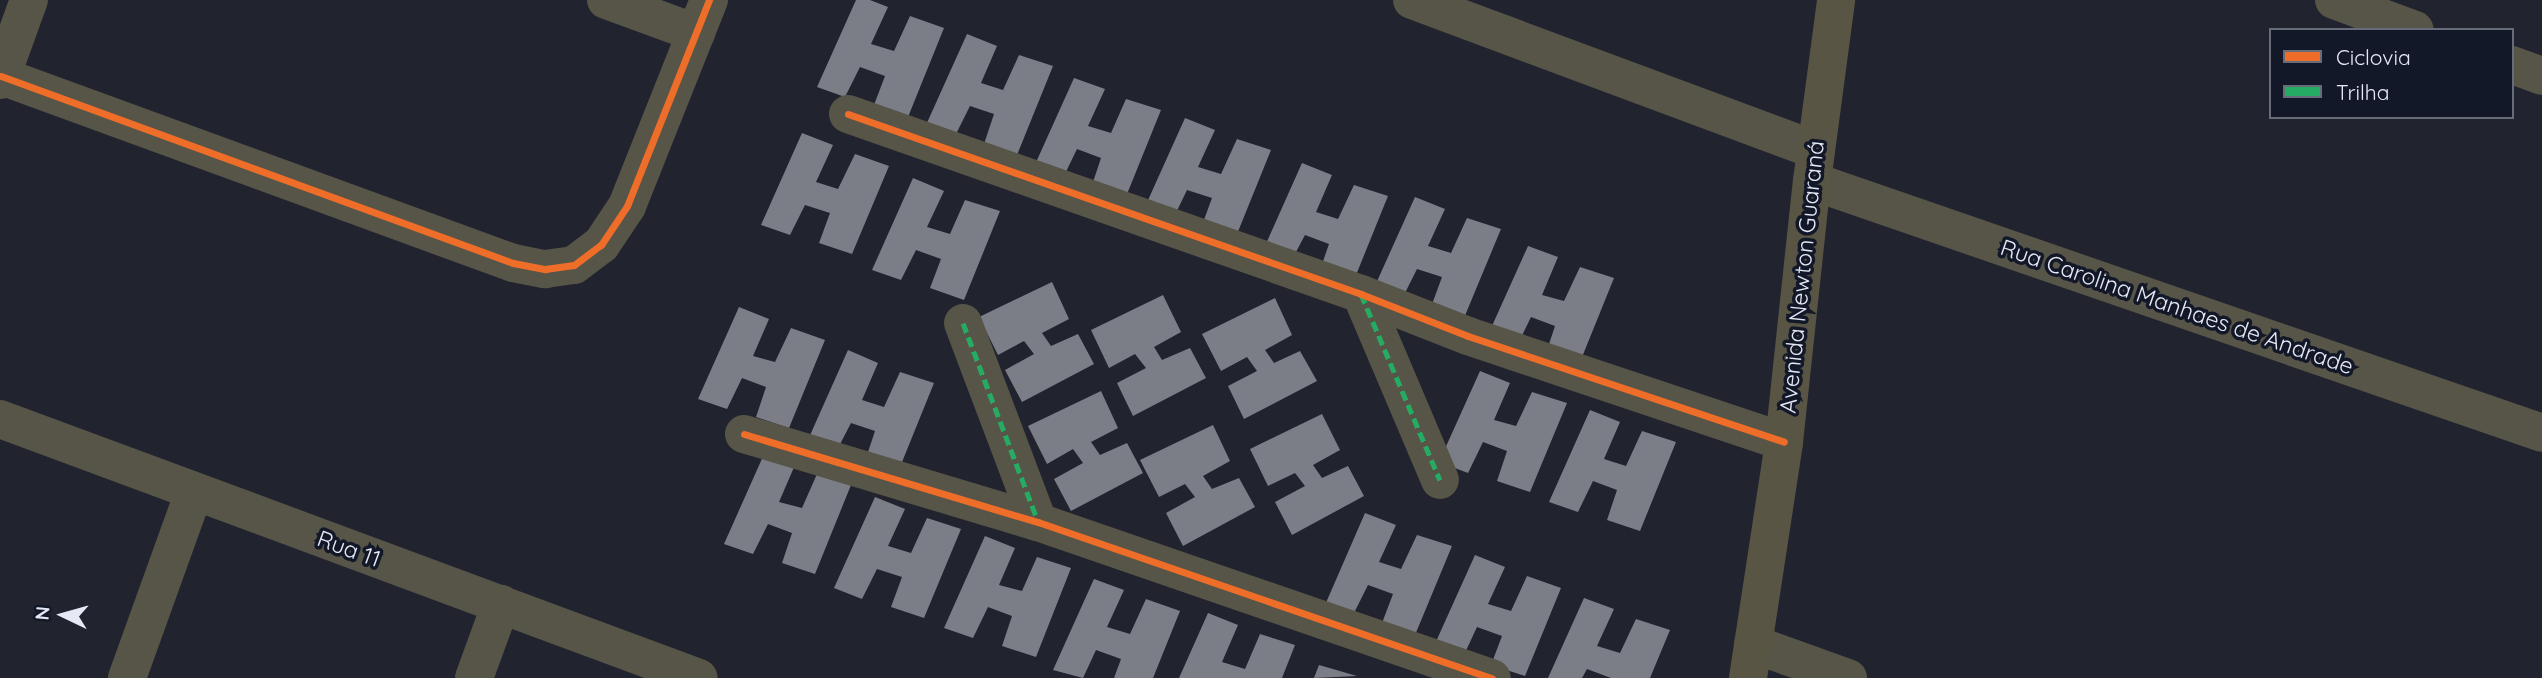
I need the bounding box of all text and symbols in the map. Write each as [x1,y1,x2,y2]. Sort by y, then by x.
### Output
legend [2269,28,2514,119]
text: Ciclovia [2336,44,2411,70]
text: Trilha [2336,79,2390,105]
street label: Avenida Newton Guaraná [1774,139,1830,415]
street label: Rua Carolina Manhaes de Andrade [1997,233,2357,381]
street label: Rua 11 [314,525,384,573]
north arrow [28,580,98,650]
text: N [30,605,55,621]

